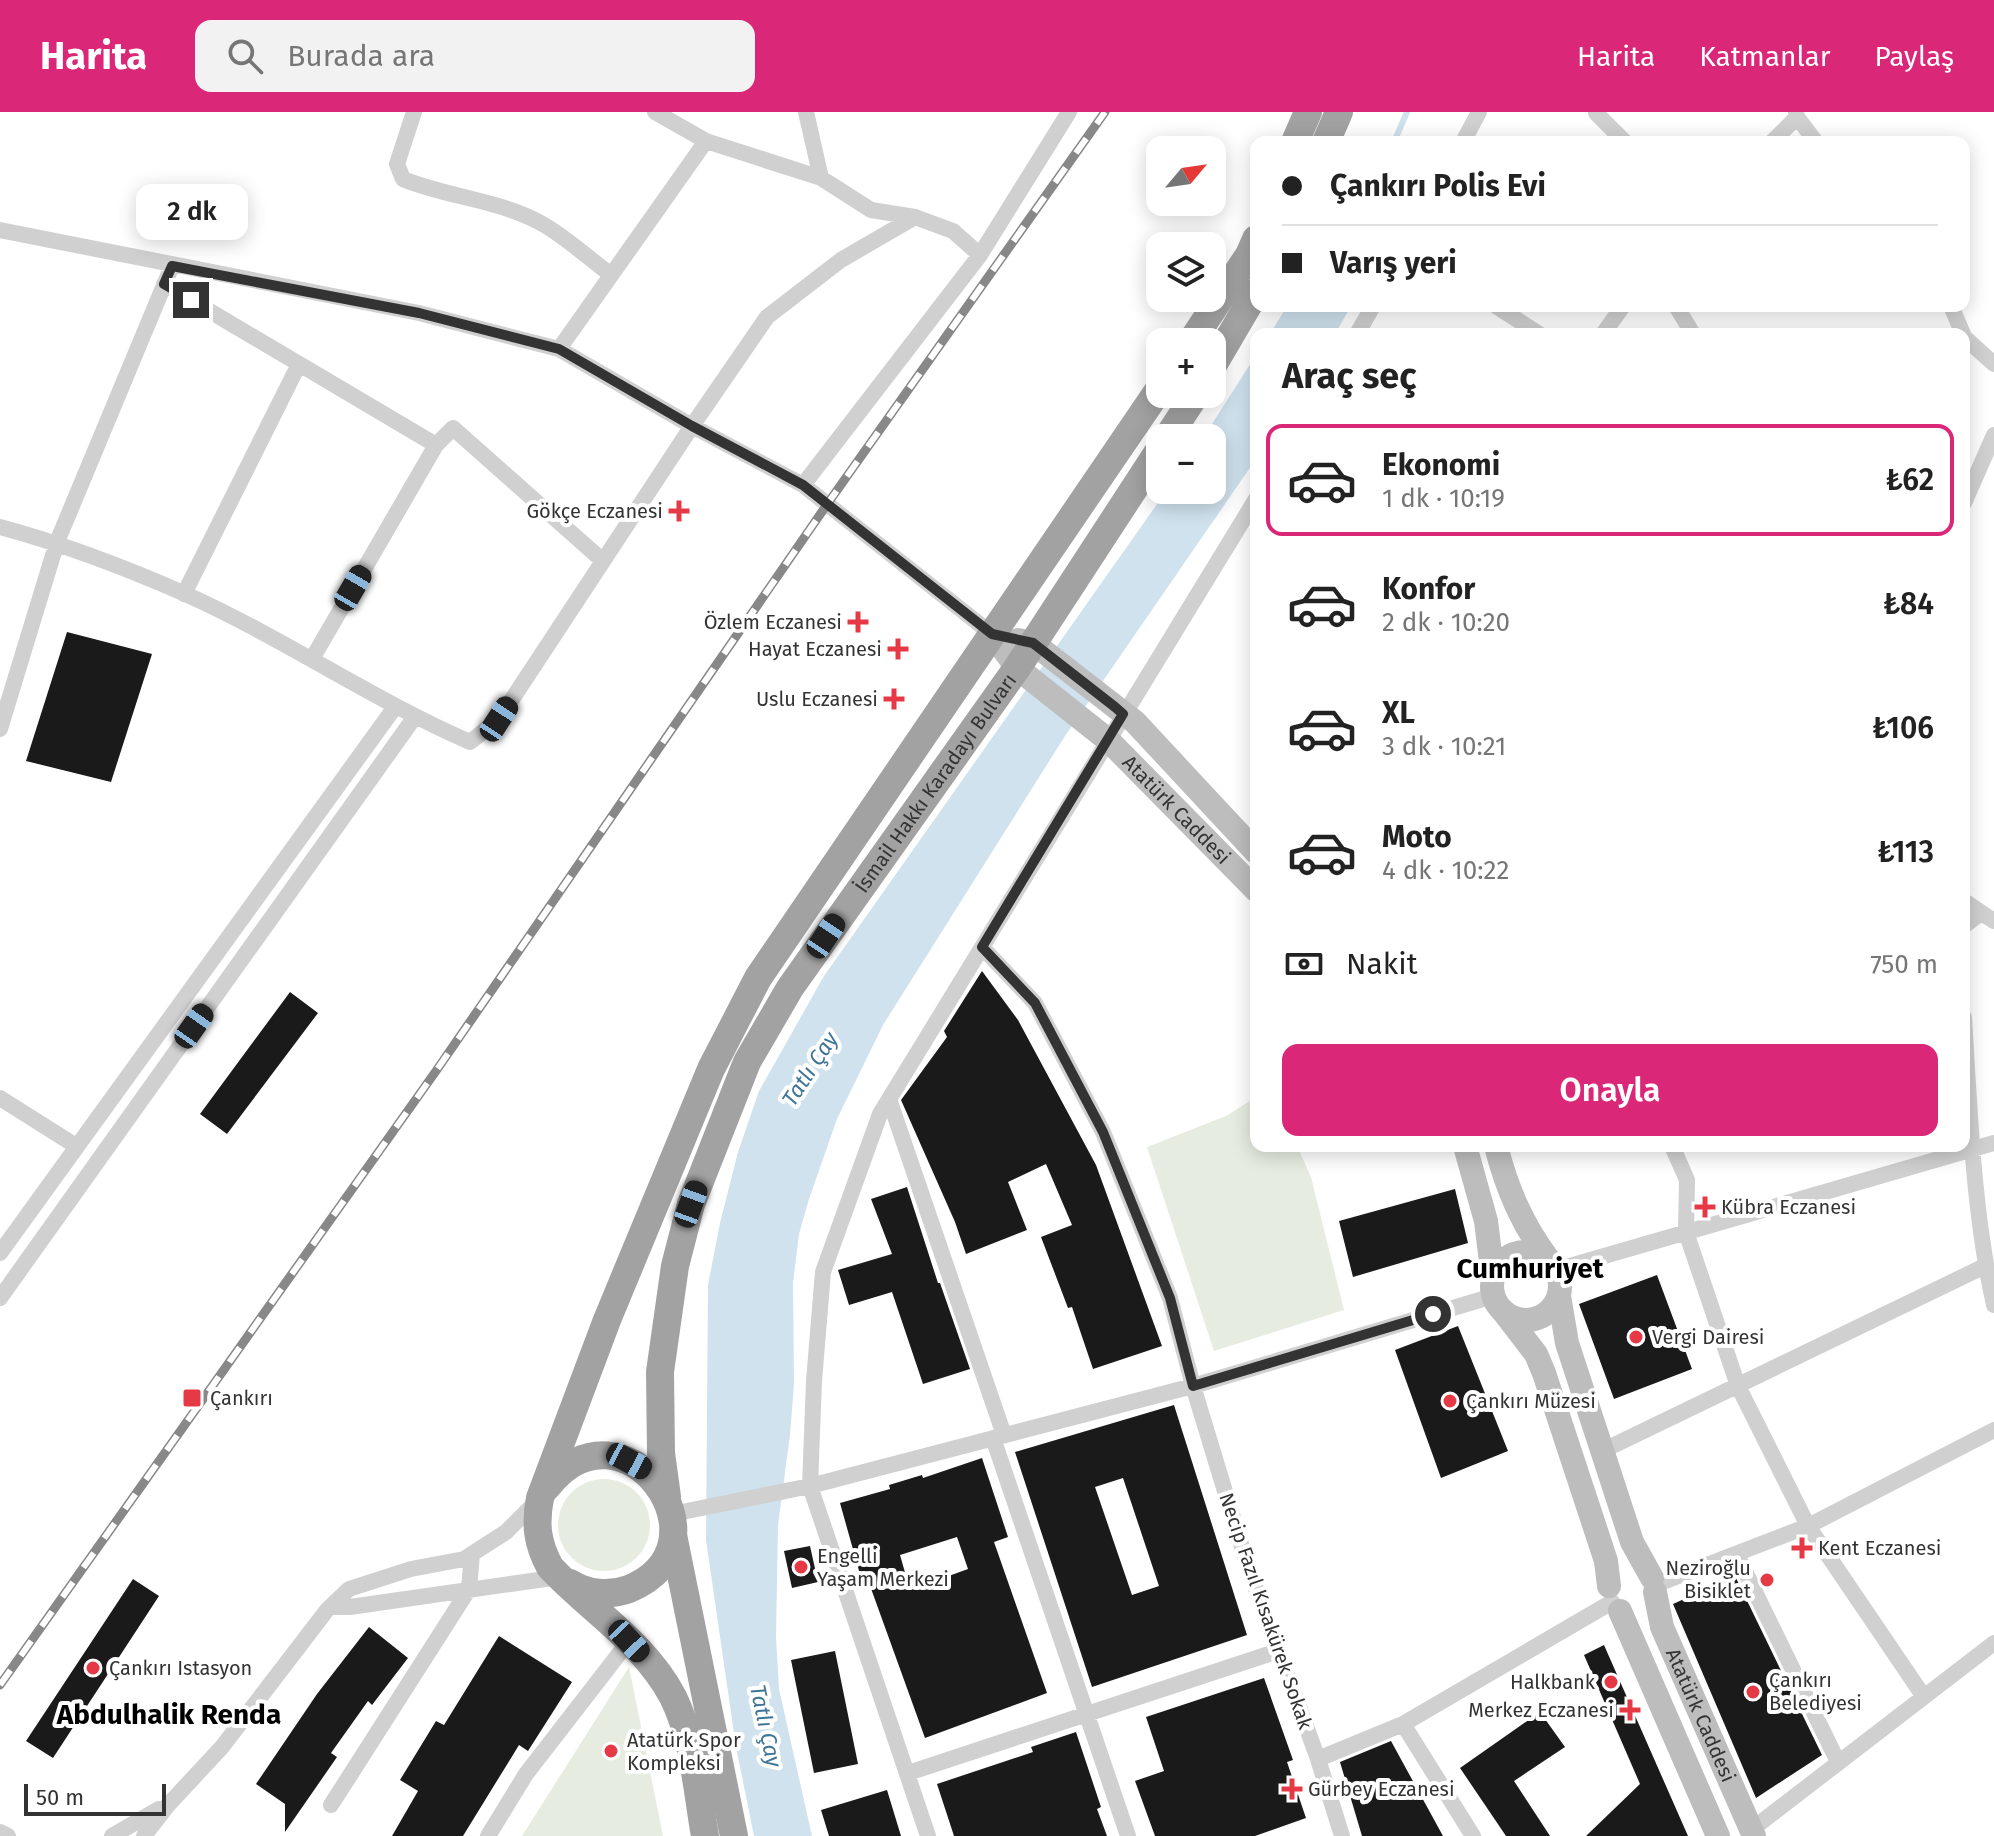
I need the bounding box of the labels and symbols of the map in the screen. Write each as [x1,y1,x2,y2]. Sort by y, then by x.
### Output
north arrow [1146,136,1226,216]
callout: 2 dk [135,184,247,240]
route end [173,282,209,318]
place label: Gökçe Eczanesi [527,499,663,524]
marker: Gökçe Eczanesi [670,502,688,520]
car [331,561,375,615]
place label: Özlem Eczanesi [704,610,842,634]
marker: Özlem Eczanesi [849,613,867,631]
place label: Hayat Eczanesi [748,637,882,661]
marker: Hayat Eczanesi [889,640,907,658]
street label: İsmail Hakkı Karadayı Bulvarı [849,669,1021,897]
place label: Uslu Eczanesi [756,687,878,711]
marker: Uslu Eczanesi [885,690,903,708]
car [476,692,522,746]
street label: Atatürk Caddesi [1118,750,1236,869]
car [803,909,849,963]
car [170,999,218,1053]
water label: Tatlı Çay [776,1026,846,1112]
car [672,1177,710,1231]
place label: Kübra Eczanesi [1721,1195,1856,1219]
marker: Kübra Eczanesi [1696,1198,1714,1216]
district label: Cumhuriyet [1456,1252,1605,1285]
route start [1415,1296,1451,1332]
place label: Vergi Dairesi [1652,1325,1764,1349]
marker: Vergi Dairesi [1627,1328,1645,1346]
place label: Çankırı [210,1386,273,1411]
marker: Çankırı [181,1387,203,1409]
place label: Çankırı Müzesi [1466,1389,1596,1414]
marker: Çankırı Müzesi [1441,1392,1459,1410]
car [602,1439,656,1483]
street label: Necip Fazıl Kısakürek Sokak [1214,1490,1318,1733]
place label: Kent Eczanesi [1818,1536,1941,1560]
marker: Kent Eczanesi [1793,1539,1811,1557]
place label: Engelli Yaşam Merkezi [817,1544,949,1592]
place label: Neziroğlu Bisiklet [1666,1556,1752,1603]
marker: Engelli Yaşam Merkezi [792,1558,810,1576]
marker: Neziroğlu Bisiklet [1758,1571,1776,1589]
car [604,1615,654,1667]
street label: Atatürk Caddesi [1661,1645,1741,1786]
place label: Çankırı Istasyon [109,1656,252,1681]
marker: Çankırı Istasyon [84,1659,102,1677]
place label: Çankırı Belediyesi [1769,1668,1862,1715]
place label: Halkbank [1510,1670,1596,1694]
marker: Halkbank [1602,1673,1620,1691]
water label: Tatlı Çay [743,1683,788,1771]
marker: Çankırı Belediyesi [1744,1683,1762,1701]
district label: Abdulhalik Renda [56,1698,281,1731]
place label: Merkez Eczanesi [1468,1698,1614,1722]
marker: Merkez Eczanesi [1621,1701,1639,1719]
place label: Atatürk Spor Kompleksi [627,1728,741,1775]
marker: Atatürk Spor Kompleksi [602,1742,620,1760]
place label: Gürbey Eczanesi [1308,1777,1455,1801]
scale bar [24,1780,166,1816]
marker: Gürbey Eczanesi [1283,1780,1301,1798]

